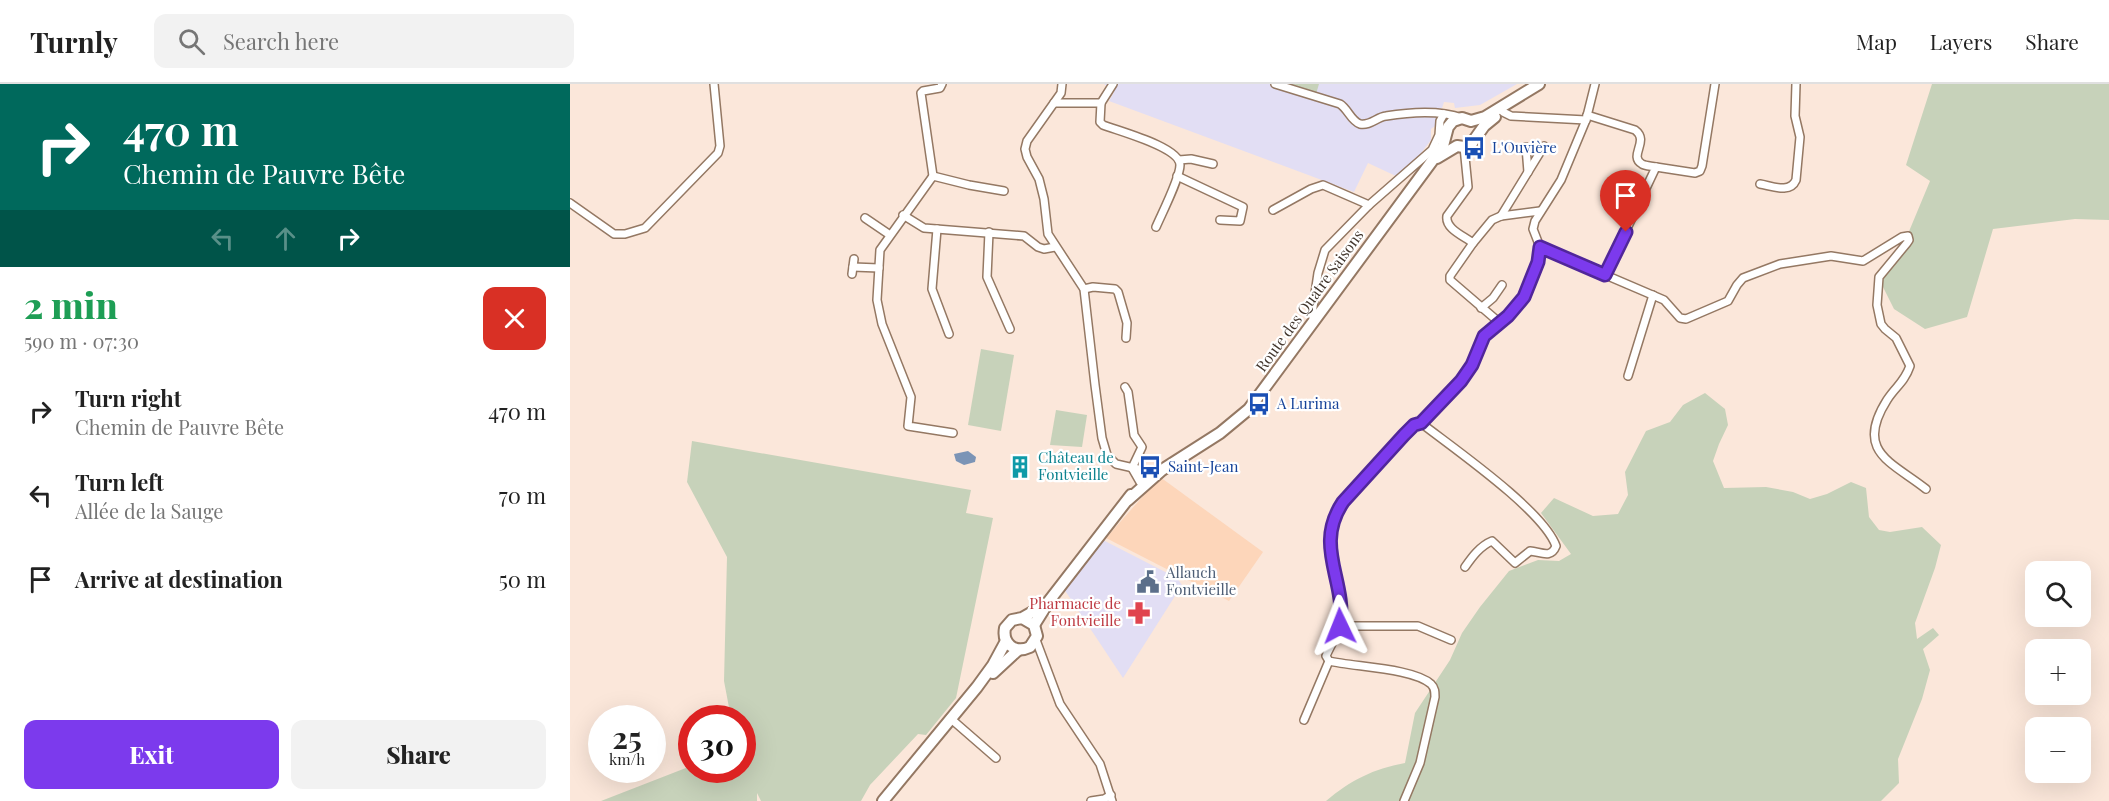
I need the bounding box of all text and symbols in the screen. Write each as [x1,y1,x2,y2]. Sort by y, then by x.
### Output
search box [154,14,574,68]
text: Turnly [30,23,118,60]
icon: search [175,25,208,58]
text: Search here [223,26,339,56]
text: Map [1856,27,1897,55]
text: Layers [1930,27,1992,55]
text: Share [2025,27,2079,55]
text: 470 m [123,101,239,157]
icon: right [24,108,102,186]
bus stop icon: L'Ouvière [1461,135,1487,161]
place label: L'Ouvière [1492,137,1557,157]
text: Chemin de Pauvre Bête [123,155,405,191]
pin [1600,170,1651,232]
icon: arrive [1609,179,1642,212]
icon: left [206,222,239,255]
icon: ahead [269,222,302,255]
icon: right [332,222,365,255]
street label: Route des Quatre Saisons [1251,225,1368,375]
text: 2 min [24,280,118,328]
button: close [483,287,546,350]
text: 590 m · 07:30 [24,327,139,354]
text: Turn right [75,383,181,413]
bus stop icon: A Lurima [1246,391,1272,417]
place label: A Lurima [1276,393,1340,413]
icon: right [24,395,57,428]
text: 470 m [488,396,546,426]
text: Chemin de Pauvre Bête [75,413,284,440]
place label: Château de Fontvieille [1038,447,1114,484]
building icon: Château de Fontvieille [1007,454,1033,480]
bus stop icon: Saint-Jean [1137,454,1163,480]
place label: Saint-Jean [1168,456,1238,476]
text: Turn left [75,467,164,497]
icon: left [24,479,57,512]
text: 70 m [499,480,546,510]
text: Allée de la Sauge [75,497,223,524]
map controls [2025,561,2091,783]
button: search [2025,561,2091,627]
place label: Allauch Fontvieille [1165,562,1236,599]
icon: arrive [24,563,57,596]
text: Arrive at destination [75,564,283,594]
text: 50 m [499,564,546,594]
public building icon: Allauch Fontvieille [1135,569,1161,595]
place label: Pharmacie de Fontvieille [1029,593,1121,630]
position arrow [1308,594,1372,658]
pharmacy icon: Pharmacie de Fontvieille [1126,600,1152,626]
button: + [2025,639,2091,705]
speed limit sign: 30 [678,705,756,783]
text: 25 [612,717,642,757]
button: − [2025,717,2091,783]
button: Exit [24,720,279,789]
button: Share [291,720,546,789]
text: km/h [609,749,645,769]

